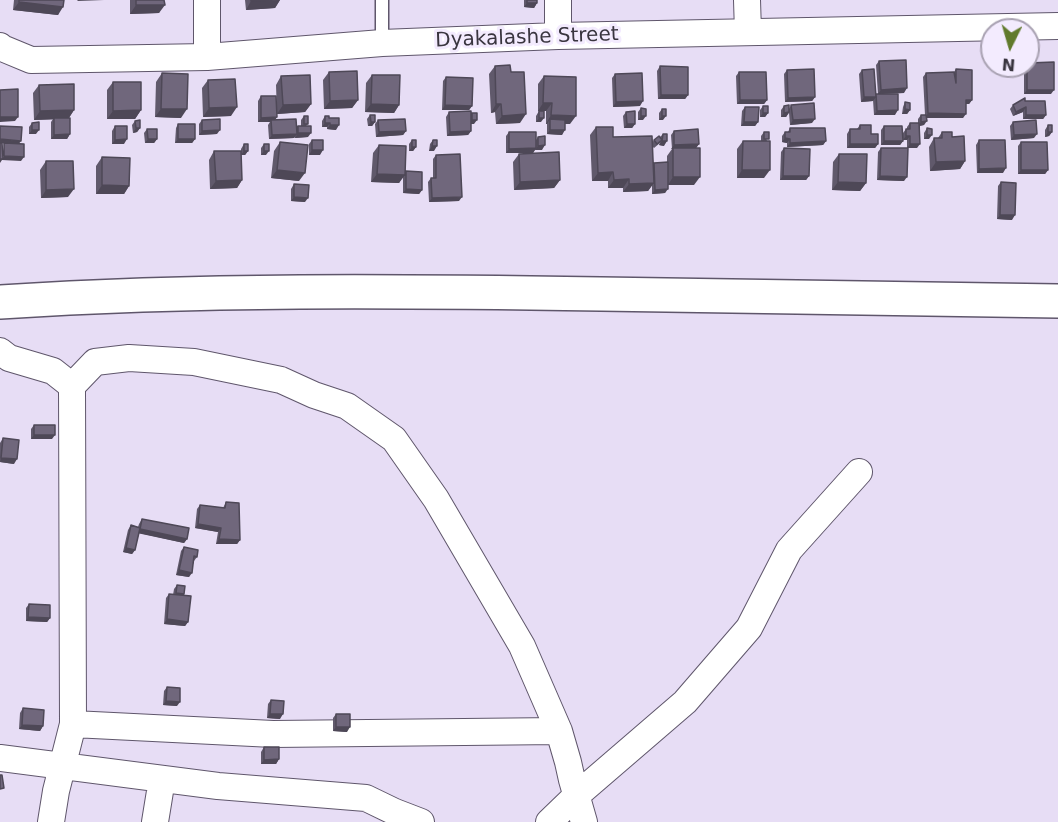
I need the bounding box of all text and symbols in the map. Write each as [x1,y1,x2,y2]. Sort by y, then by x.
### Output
north arrow [980,18,1040,78]
street label: Dyakalashe Street [435,23,619,53]
text: N [1001,54,1016,74]

